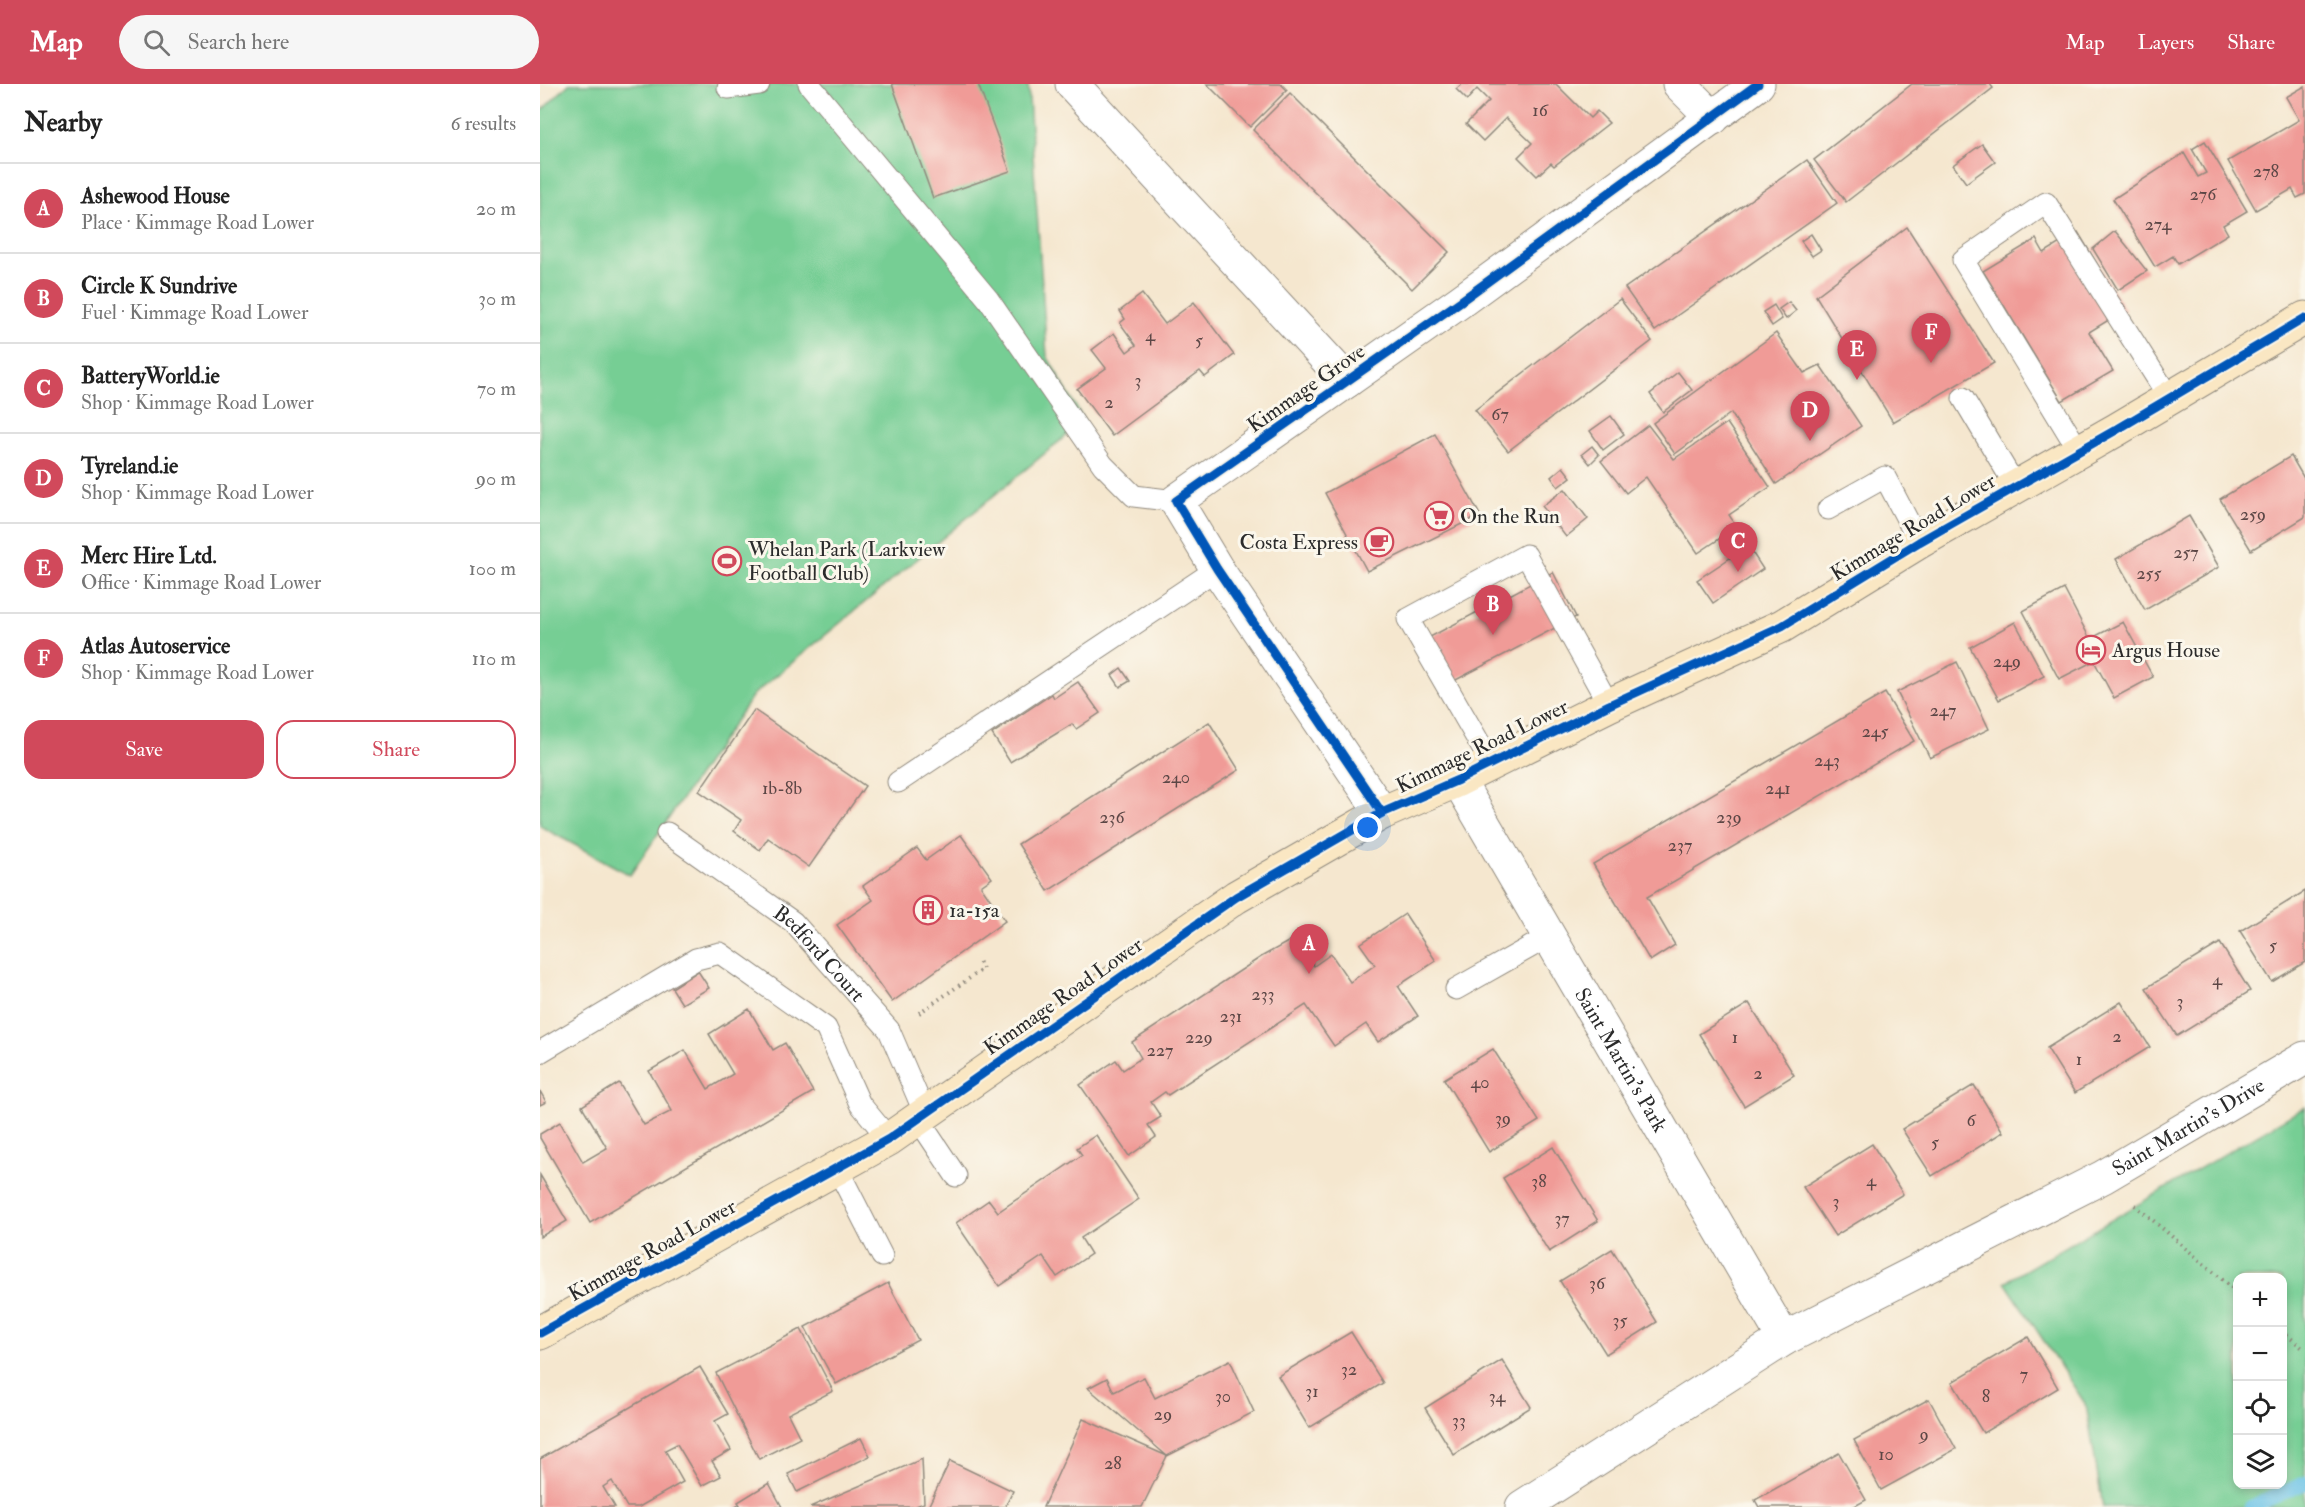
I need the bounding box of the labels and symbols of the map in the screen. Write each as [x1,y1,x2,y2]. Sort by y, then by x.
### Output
house number: 16 [1532,99,1549,122]
house number: 278 [2253,160,2279,183]
house number: 276 [2190,183,2217,206]
house number: 274 [2145,213,2173,236]
pin: F [1912,314,1950,363]
house number: 4 [1145,324,1156,347]
house number: 5 [1195,329,1203,352]
pin: E [1838,330,1876,380]
street label: Kimmage Grove [1242,338,1371,439]
house number: 3 [1135,369,1141,392]
house number: 2 [1104,391,1114,414]
pin: D [1790,392,1830,441]
house number: 67 [1491,403,1509,426]
street label: Kimmage Road Lower [1826,467,2001,587]
supermarket icon: On the Run [1423,500,1455,532]
place label: On the Run [1460,503,1560,530]
house number: 259 [2240,503,2266,526]
pin: C [1718,522,1758,572]
cafe icon: Costa Express [1363,526,1395,558]
place label: Costa Express [1240,529,1358,556]
place label: Whelan Park (Larkview Football Club) [747,536,946,587]
house number: 257 [2173,541,2199,564]
sports icon: Whelan Park (Larkview Football Club) [711,545,743,577]
house number: 255 [2137,562,2162,585]
pin: B [1474,586,1512,635]
hotel icon: Argus House [2075,634,2107,666]
place label: Argus House [2111,637,2220,664]
house number: 249 [1993,650,2021,673]
street label: Kimmage Road Lower [1392,693,1573,800]
house number: 247 [1930,699,1956,722]
house number: 245 [1862,720,1888,743]
house number: 243 [1814,749,1840,772]
house number: 240 [1162,766,1190,789]
house number: 1b-8b [762,777,802,800]
house number: 241 [1765,777,1791,800]
house number: 236 [1099,806,1125,829]
house number: 239 [1716,806,1742,829]
your location [1353,813,1382,842]
house number: 237 [1668,834,1692,857]
building icon: 1a-15a [912,894,944,926]
place label: 1a-15a [949,897,1000,924]
street label: Bedford Court [768,899,871,1008]
pin: A [1290,924,1328,974]
street label: Kimmage Road Lower [979,931,1148,1061]
house number: 5 [2269,934,2277,957]
house number: 4 [2212,968,2223,991]
house number: 233 [1252,983,1274,1006]
street label: Saint Martin's Park [1568,983,1673,1137]
house number: 3 [2177,990,2183,1013]
house number: 231 [1220,1005,1242,1028]
house number: 2 [2112,1025,2122,1048]
house number: 229 [1185,1026,1213,1049]
house number: 1 [1732,1026,1738,1049]
house number: 227 [1147,1039,1173,1062]
house number: 1 [2076,1048,2082,1071]
house number: 2 [1753,1062,1763,1085]
house number: 40 [1471,1071,1489,1094]
street label: Saint Martin's Drive [2107,1072,2270,1183]
house number: 39 [1495,1107,1511,1130]
house number: 6 [1966,1109,1976,1132]
house number: 5 [1931,1131,1939,1154]
house number: 4 [1866,1169,1877,1192]
house number: 38 [1531,1170,1547,1193]
house number: 3 [1833,1190,1839,1213]
street label: Kimmage Road Lower [563,1193,741,1308]
house number: 37 [1554,1207,1570,1230]
house number: 36 [1589,1272,1606,1295]
house number: 35 [1613,1309,1627,1332]
house number: 32 [1341,1358,1357,1381]
house number: 7 [2020,1363,2028,1386]
house number: 31 [1305,1380,1319,1403]
house number: 30 [1215,1385,1231,1408]
house number: 34 [1489,1385,1507,1408]
house number: 8 [1982,1385,1990,1408]
house number: 29 [1154,1403,1172,1426]
house number: 33 [1452,1409,1466,1432]
house number: 9 [1917,1423,1929,1446]
house number: 10 [1878,1443,1894,1466]
house number: 28 [1104,1452,1122,1475]

